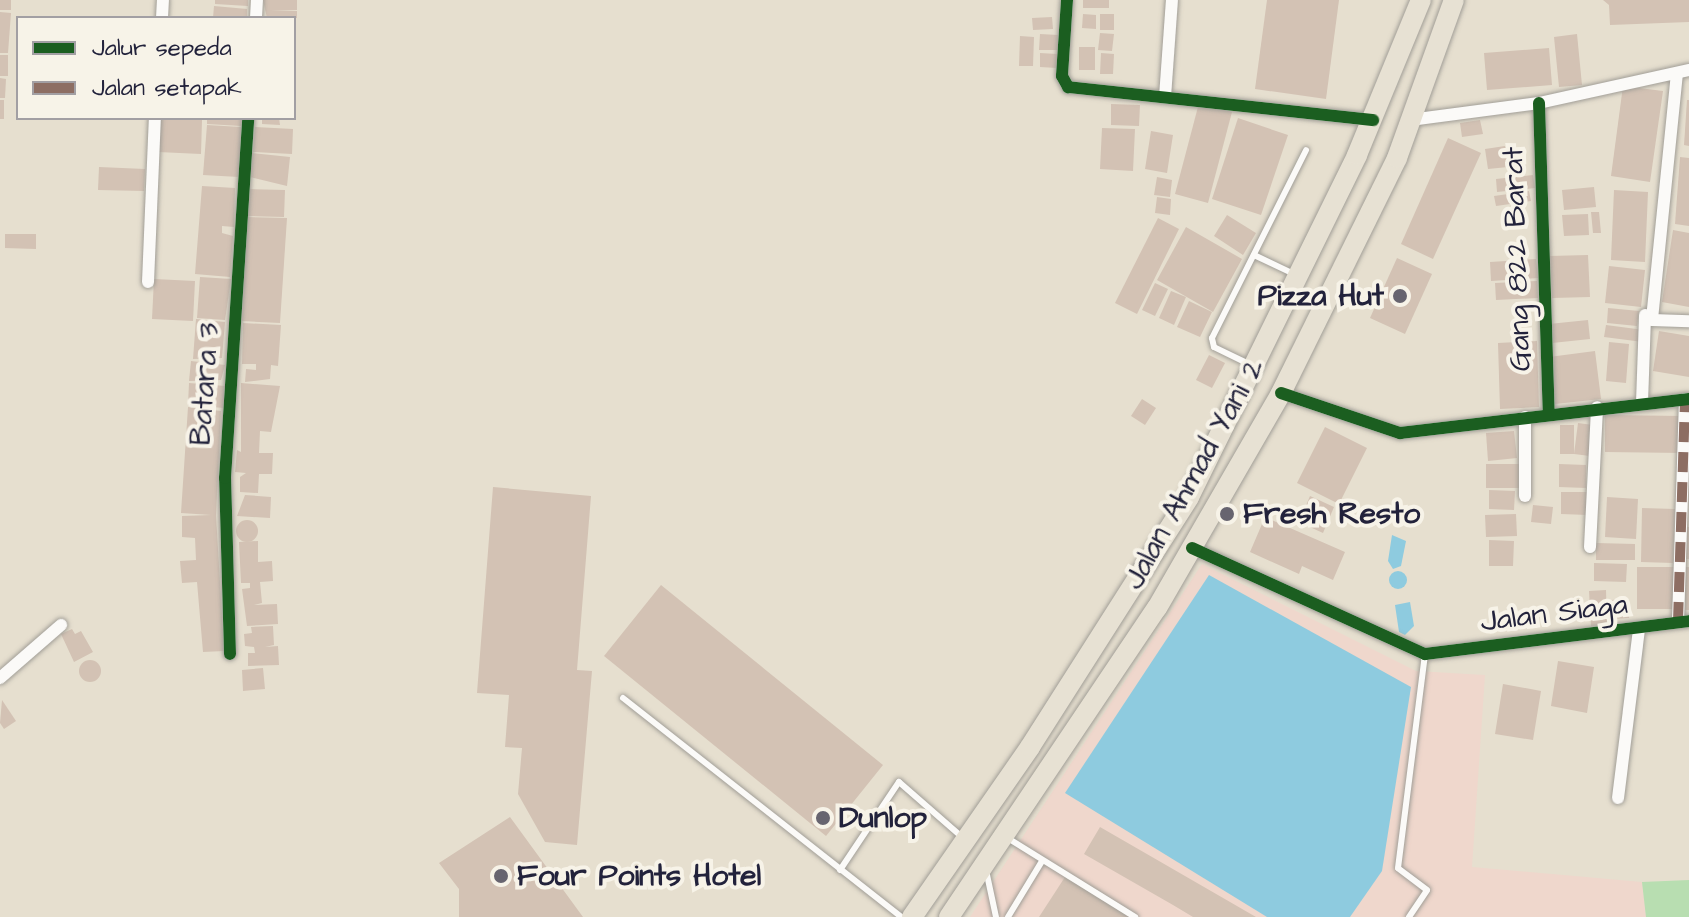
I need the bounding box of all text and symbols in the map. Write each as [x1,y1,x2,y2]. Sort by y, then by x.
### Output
legend [16,16,296,120]
text: Jalur sepeda [92,31,232,65]
text: Jalan setapak [92,71,242,105]
street label: Gang 822 Barat [1495,146,1539,372]
place label: Pizza Hut [1258,278,1384,314]
marker: Pizza Hut [1391,287,1409,305]
street label: Batara 3 [183,321,227,447]
street label: Jalan Ahmad Yani 2 [1116,352,1272,596]
place label: Fresh Resto [1243,496,1420,532]
marker: Fresh Resto [1218,505,1236,523]
street label: Jalan Siaga [1478,586,1630,640]
place label: Dunlop [839,800,927,836]
marker: Dunlop [814,809,832,827]
place label: Four Points Hotel [517,858,761,894]
marker: Four Points Hotel [492,867,510,885]

